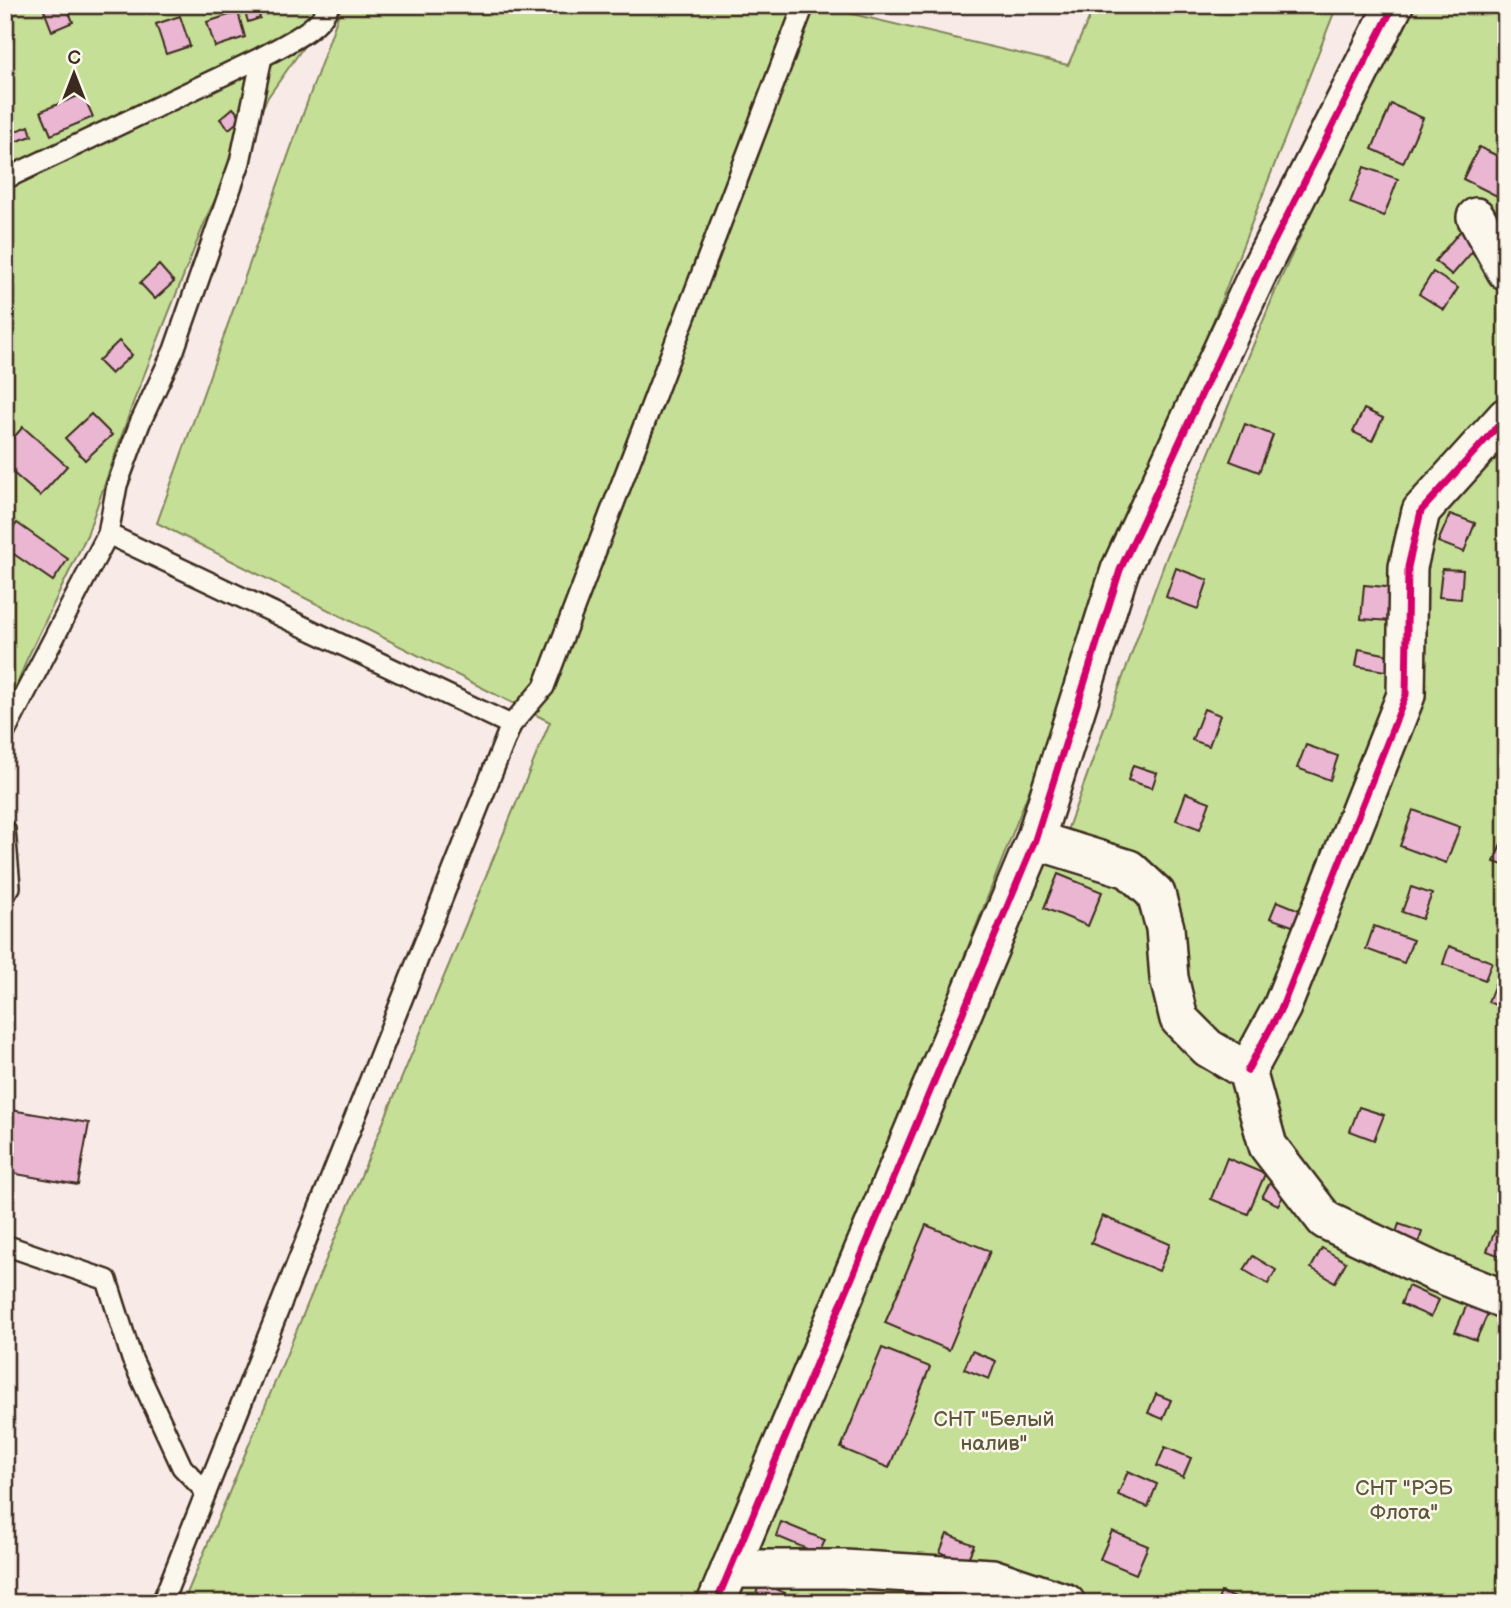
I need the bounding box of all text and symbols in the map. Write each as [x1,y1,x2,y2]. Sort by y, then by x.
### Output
north arrow [38,38,108,108]
text: С [67,47,81,70]
park label: СНТ "Белый налив" [934,1407,1054,1456]
park label: СНТ "РЭБ Флота" [1355,1476,1453,1525]

